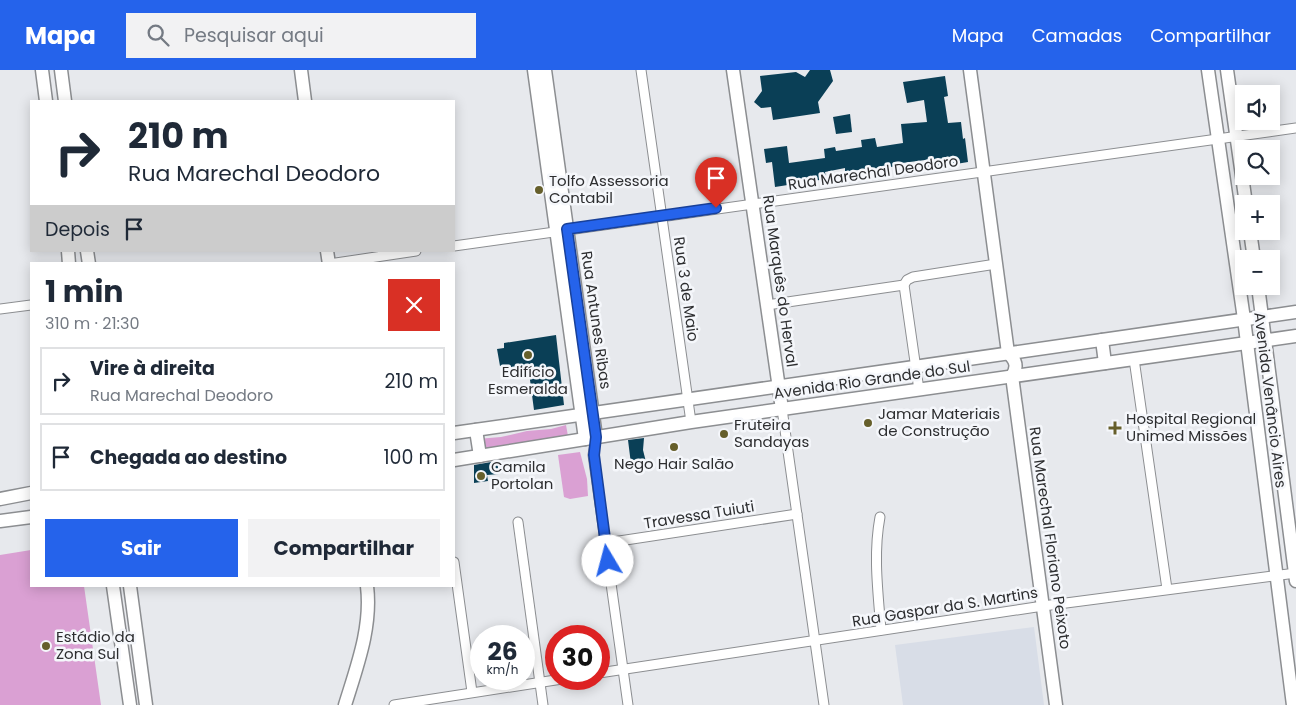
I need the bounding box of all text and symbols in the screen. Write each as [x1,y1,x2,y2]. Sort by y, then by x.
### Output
search box [126,13,476,58]
text: Mapa [25,19,96,52]
icon: search [144,21,172,49]
text: Pesquisar aqui [184,22,324,49]
text: Mapa [952,23,1004,48]
text: Camadas [1032,23,1122,48]
text: Compartilhar [1150,23,1271,48]
map controls [1235,85,1280,295]
button: sound [1235,85,1280,130]
text: 210 m [128,111,228,160]
icon: right [45,120,110,185]
button: search [1235,140,1280,185]
street label: Rua Marechal Deodoro [786,150,959,195]
pin [695,157,737,208]
text: Rua Marechal Deodoro [128,158,380,189]
icon: arrive [702,164,730,192]
place label: Tolfo Assessoria Contabil [549,170,669,208]
marker: Tolfo Assessoria Contabil [533,184,545,196]
street label: Rua Marquês do Herval [758,193,803,368]
button: + [1235,195,1280,240]
icon: arrive [120,215,148,243]
text: Depois [45,216,110,243]
street label: Rua 3 de Maio [669,235,704,343]
street label: Rua Antunes Ribas [576,249,617,391]
button: − [1235,250,1280,295]
text: 1 min [45,270,123,313]
button: close [388,279,440,331]
street label: Avenida Venâncio Aires [1249,311,1292,489]
text: 310 m · 21:30 [45,312,139,335]
marker: Edifício Esmeralda [522,349,534,361]
text: Vire à direita [90,355,215,382]
street label: Avenida Rio Grande do Sul [772,355,971,404]
place label: Edifício Esmeralda [488,361,568,399]
icon: right [47,367,75,395]
text: 210 m [384,368,438,395]
text: Rua Marechal Deodoro [90,384,273,407]
place label: Jamar Materiais de Construção [878,403,1000,441]
place label: Hospital Regional Unimed Missões [1126,408,1256,446]
place label: Fruteira Sandayas [734,414,809,452]
marker: Jamar Materiais de Construção [862,417,874,429]
marker: Hospital Regional Unimed Missões [1108,421,1122,435]
street label: Rua Marechal Floriano Peixoto [1024,425,1077,650]
marker: Fruteira Sandayas [718,428,730,440]
marker: Nego Hair Salão [668,441,680,453]
icon: arrive [47,443,75,471]
text: Chegada ao destino [90,444,287,471]
text: 100 m [383,444,438,471]
place label: Nego Hair Salão [614,453,734,474]
place label: Camila Portolan [491,456,553,494]
marker: Camila Portolan [475,470,487,482]
street label: Travessa Tuiuti [642,495,756,534]
button: Sair [45,519,238,577]
button: Compartilhar [248,519,440,577]
position arrow [581,534,633,586]
street label: Rua Gaspar da S. Martins [850,581,1039,632]
speed limit sign: 30 [545,625,610,690]
place label: Estádio da Zona Sul [56,626,135,664]
text: 26 [487,634,518,669]
marker: Estádio da Zona Sul [40,640,52,652]
text: km/h [487,661,518,678]

